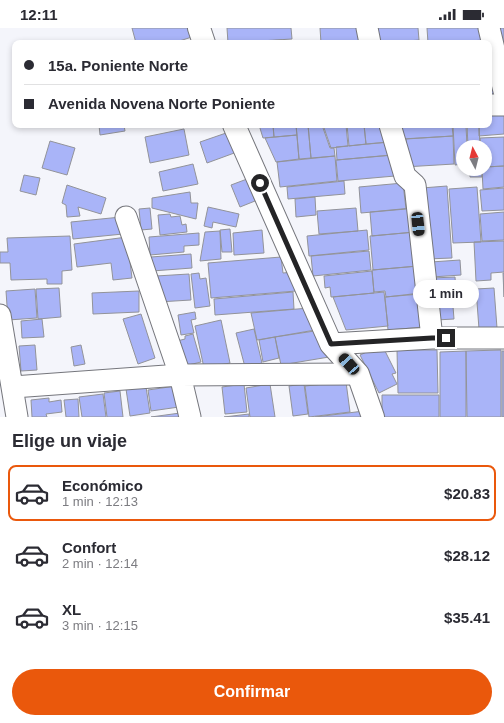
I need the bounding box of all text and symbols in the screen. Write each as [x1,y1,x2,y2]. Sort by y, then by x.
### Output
text: 12:11 [20,6,58,23]
text: 15a. Poniente Norte [48,57,188,74]
text: Avenida Novena Norte Poniente [48,95,275,112]
north arrow [456,140,492,176]
map controls [456,140,492,176]
route start [251,174,269,192]
car [411,211,425,237]
callout: 1 min [413,280,479,308]
text: 1 min [429,286,463,301]
route end [437,329,455,347]
car [337,351,361,377]
text: Elige un viaje [12,431,127,451]
icon: car [14,475,50,511]
text: Económico [62,477,143,494]
text: $20.83 [444,485,490,502]
text: 1 min · 12:13 [62,494,138,509]
icon: car [14,537,50,573]
text: Confort [62,539,116,556]
text: $28.12 [444,547,490,564]
text: 2 min · 12:14 [62,556,138,571]
icon: car [14,599,50,635]
text: XL [62,601,81,618]
text: $35.41 [444,609,490,626]
text: 3 min · 12:15 [62,618,138,633]
button: Confirmar [12,669,492,715]

